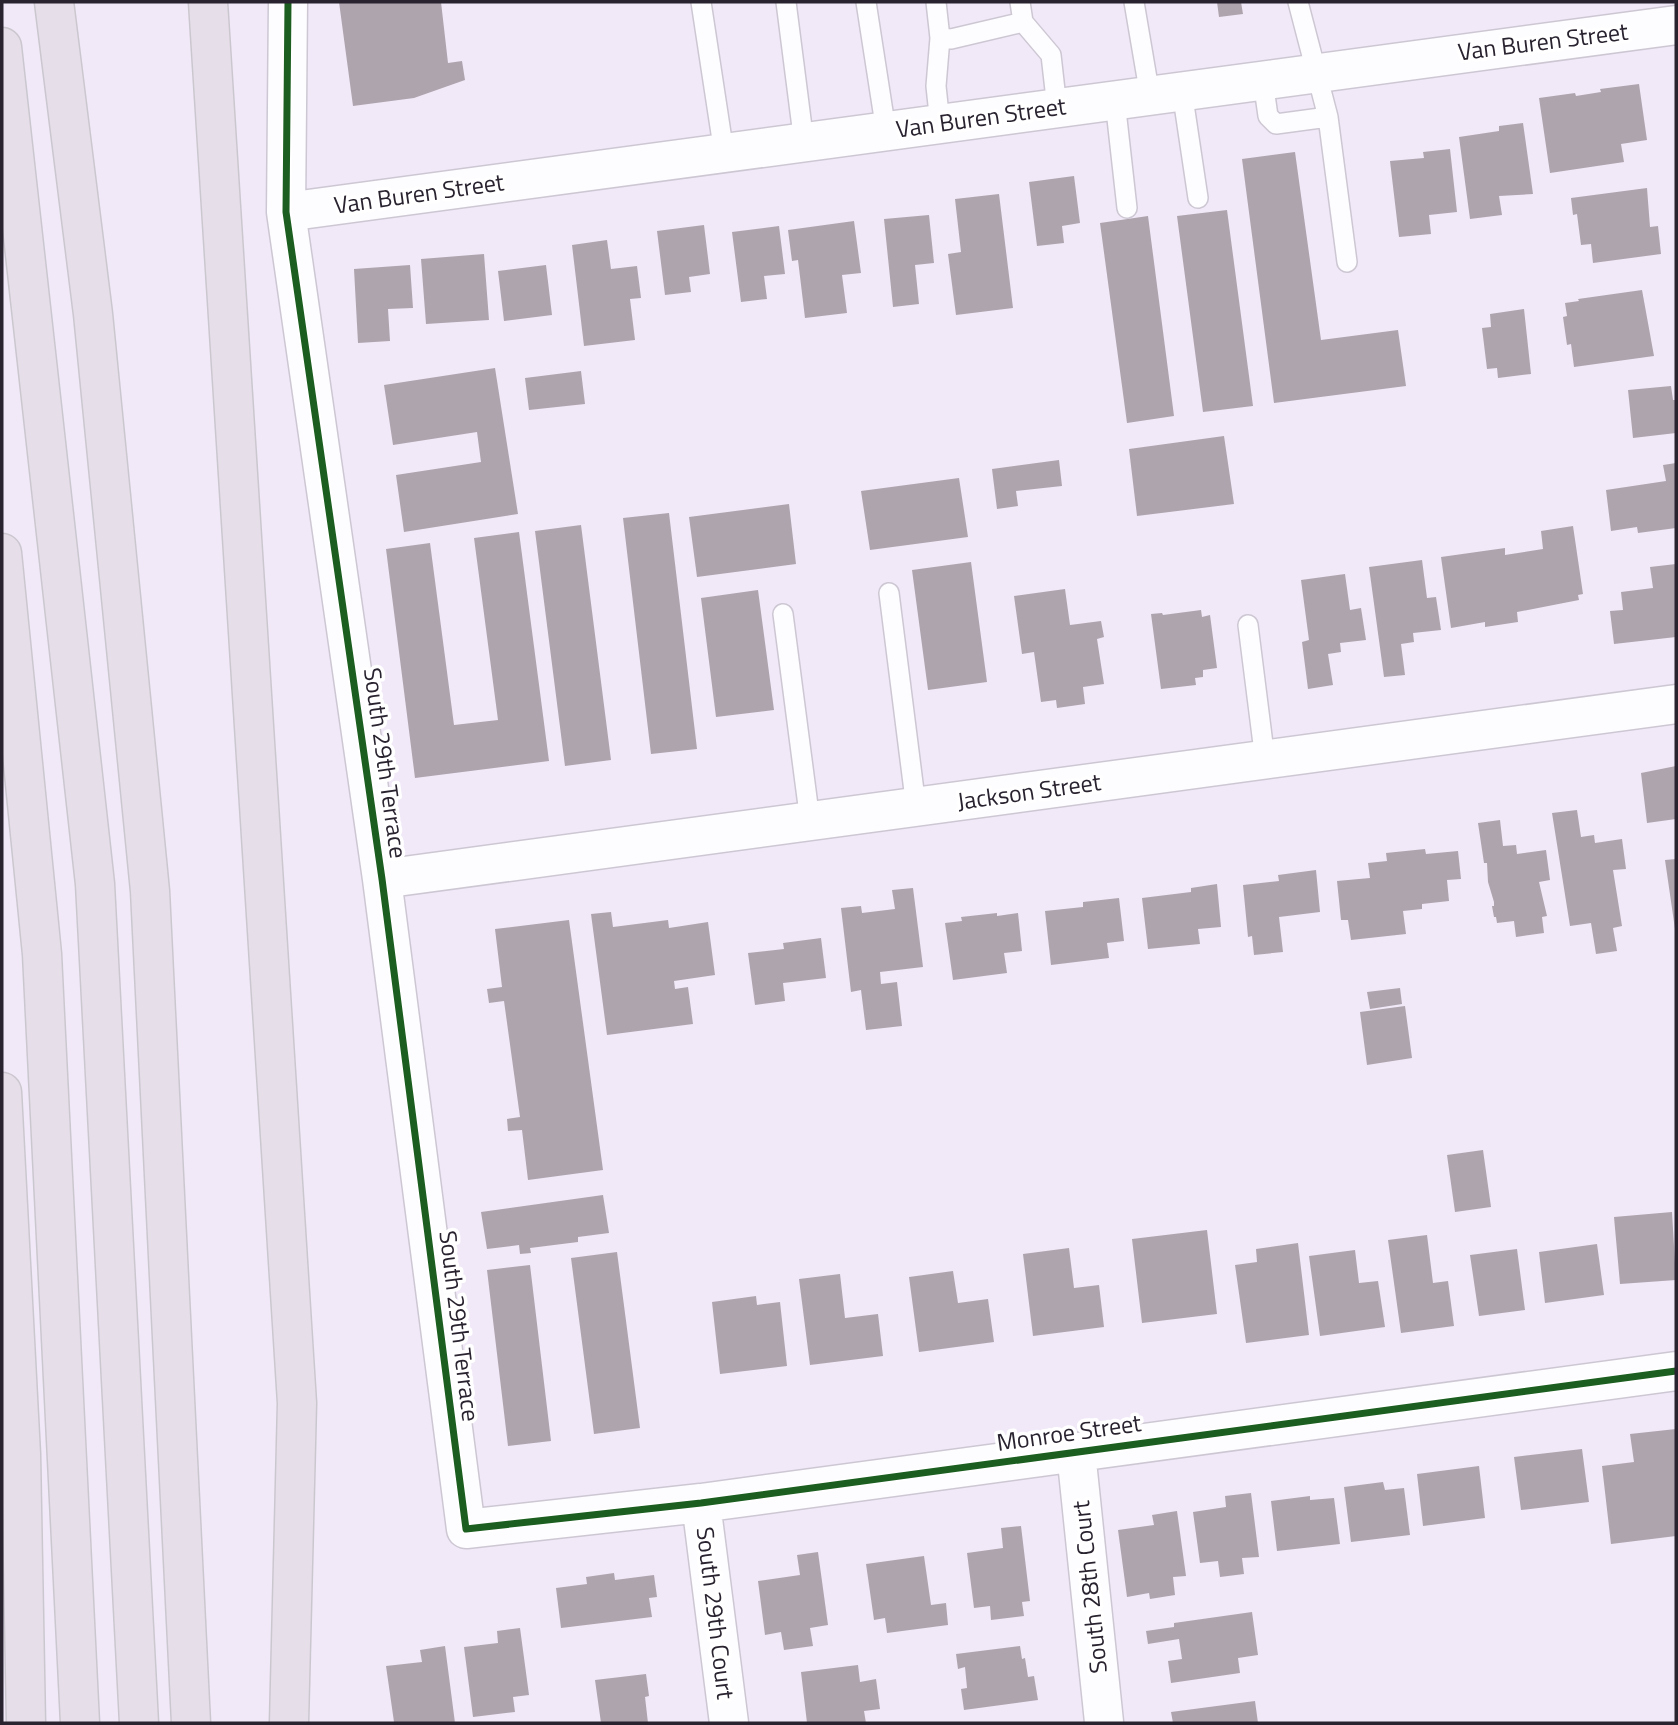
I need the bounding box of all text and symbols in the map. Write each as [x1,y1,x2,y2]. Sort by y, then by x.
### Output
street label: Van Buren Street [1456,13,1631,69]
street label: Van Buren Street [894,87,1069,147]
street label: Van Buren Street [332,163,507,223]
street label: South 29th Terrace [355,665,417,860]
street label: Jackson Street [955,763,1104,819]
street label: South 29th Terrace [430,1228,490,1423]
street label: Monroe Street [994,1404,1144,1460]
street label: South 28th Court [1062,1498,1116,1675]
street label: South 29th Court [688,1525,744,1702]

